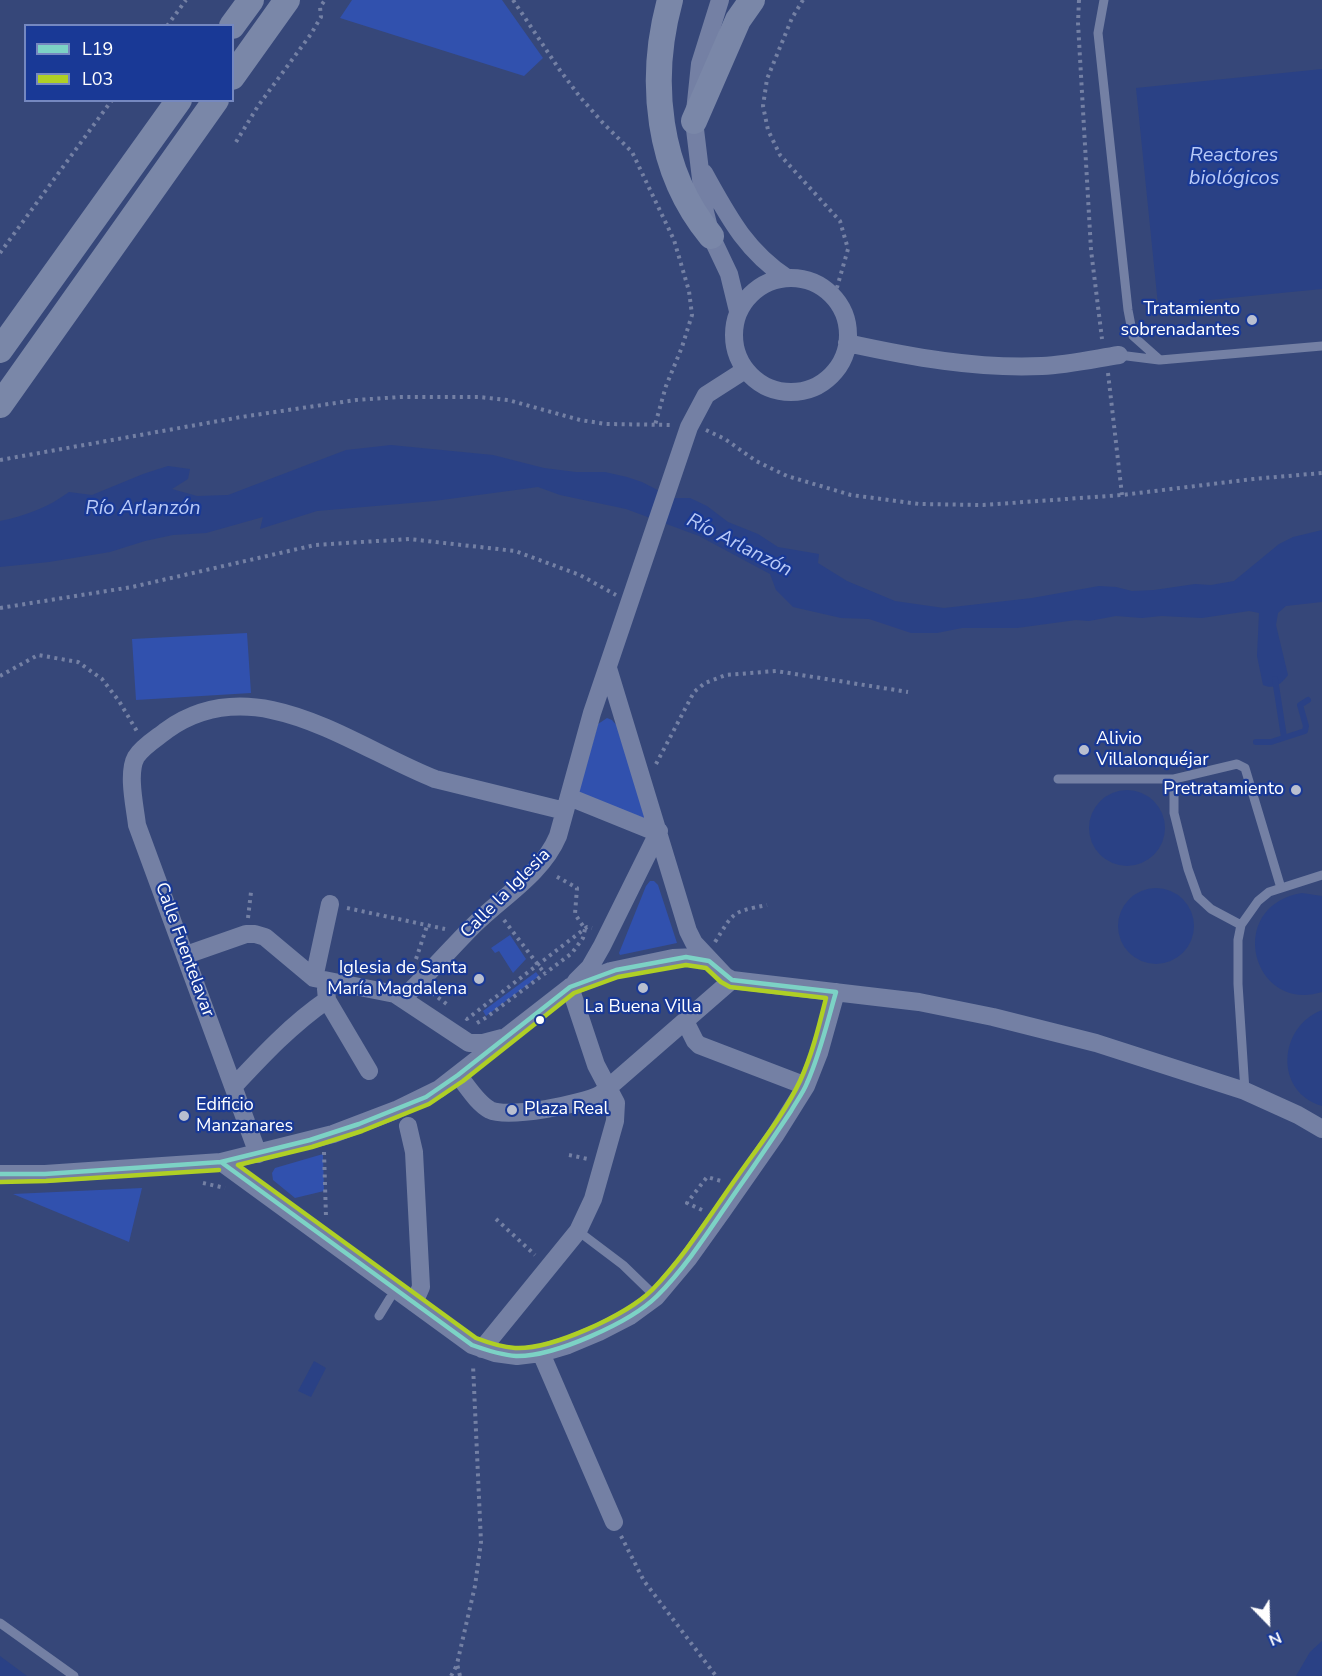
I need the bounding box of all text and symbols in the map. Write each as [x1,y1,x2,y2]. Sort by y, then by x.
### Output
legend [24,24,234,102]
text: L19 [82,37,113,61]
text: L03 [82,67,113,91]
water label: Reactores biológicos [1189,144,1279,191]
place label: Tratamiento sobrenadantes [1120,299,1240,342]
marker: Tratamiento sobrenadantes [1245,313,1259,327]
water label: Río Arlanzón [85,497,201,521]
water label: Río Arlanzón [682,509,796,583]
place label: Alivio Villalonquéjar [1096,729,1209,771]
marker: Alivio Villalonquéjar [1077,743,1091,757]
place label: Pretratamiento [1163,779,1284,801]
marker: Pretratamiento [1289,783,1303,797]
street label: Calle la Iglesia [457,845,555,943]
street label: Calle Fuentelavar [150,880,218,1020]
place label: Iglesia de Santa María Magdalena [327,958,467,1000]
marker: Iglesia de Santa María Magdalena [472,972,486,986]
marker: La Buena Villa [636,981,650,995]
place label: La Buena Villa [585,997,701,1019]
unlabelled marker [534,1014,546,1026]
place label: Edificio Manzanares [196,1095,293,1138]
place label: Plaza Real [524,1099,609,1121]
marker: Plaza Real [505,1103,519,1117]
marker: Edificio Manzanares [177,1109,191,1123]
north arrow [1238,1592,1298,1652]
text: N [1265,1626,1285,1651]

